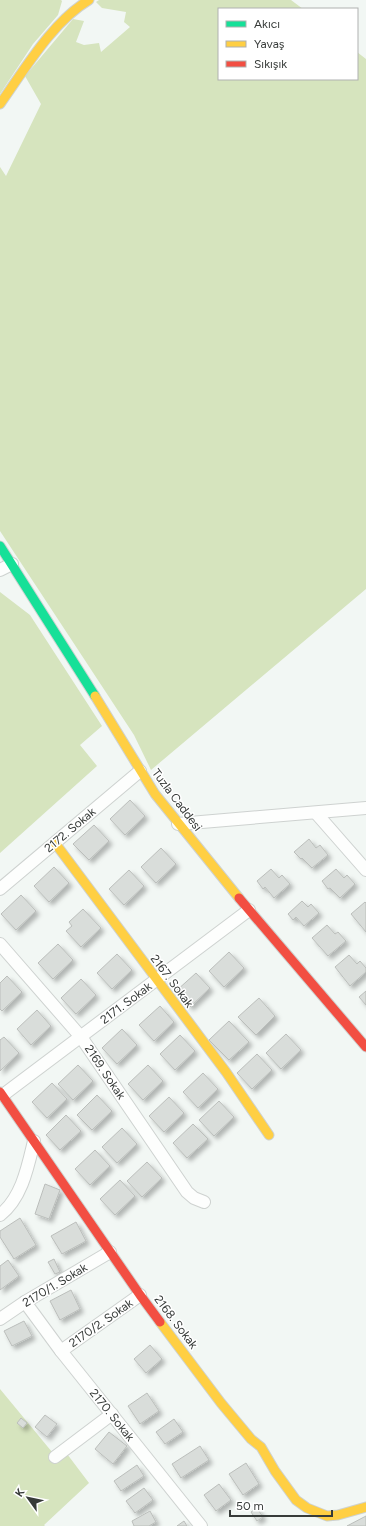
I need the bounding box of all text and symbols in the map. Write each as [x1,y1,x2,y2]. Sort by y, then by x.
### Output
legend [218,8,358,80]
text: Akıcı [254,17,280,31]
text: Yavaş [254,37,285,51]
text: Sıkışık [254,57,287,71]
street label: Tuzla Caddesi [149,766,205,834]
street label: 2172. Sokak [42,805,98,855]
street label: 2167. Sokak [148,952,196,1010]
street label: 2171. Sokak [98,979,155,1027]
street label: 2169. Sokak [82,1042,128,1102]
street label: 2170/1. Sokak [20,1260,90,1310]
street label: 2168. Sokak [151,1293,201,1352]
street label: 2170/2. Sokak [66,1296,136,1350]
street label: 2170. Sokak [87,1386,137,1444]
north arrow [8,1478,48,1518]
text: K [13,1486,28,1499]
scale bar [230,1492,332,1518]
text: 50 m [236,1499,264,1513]

